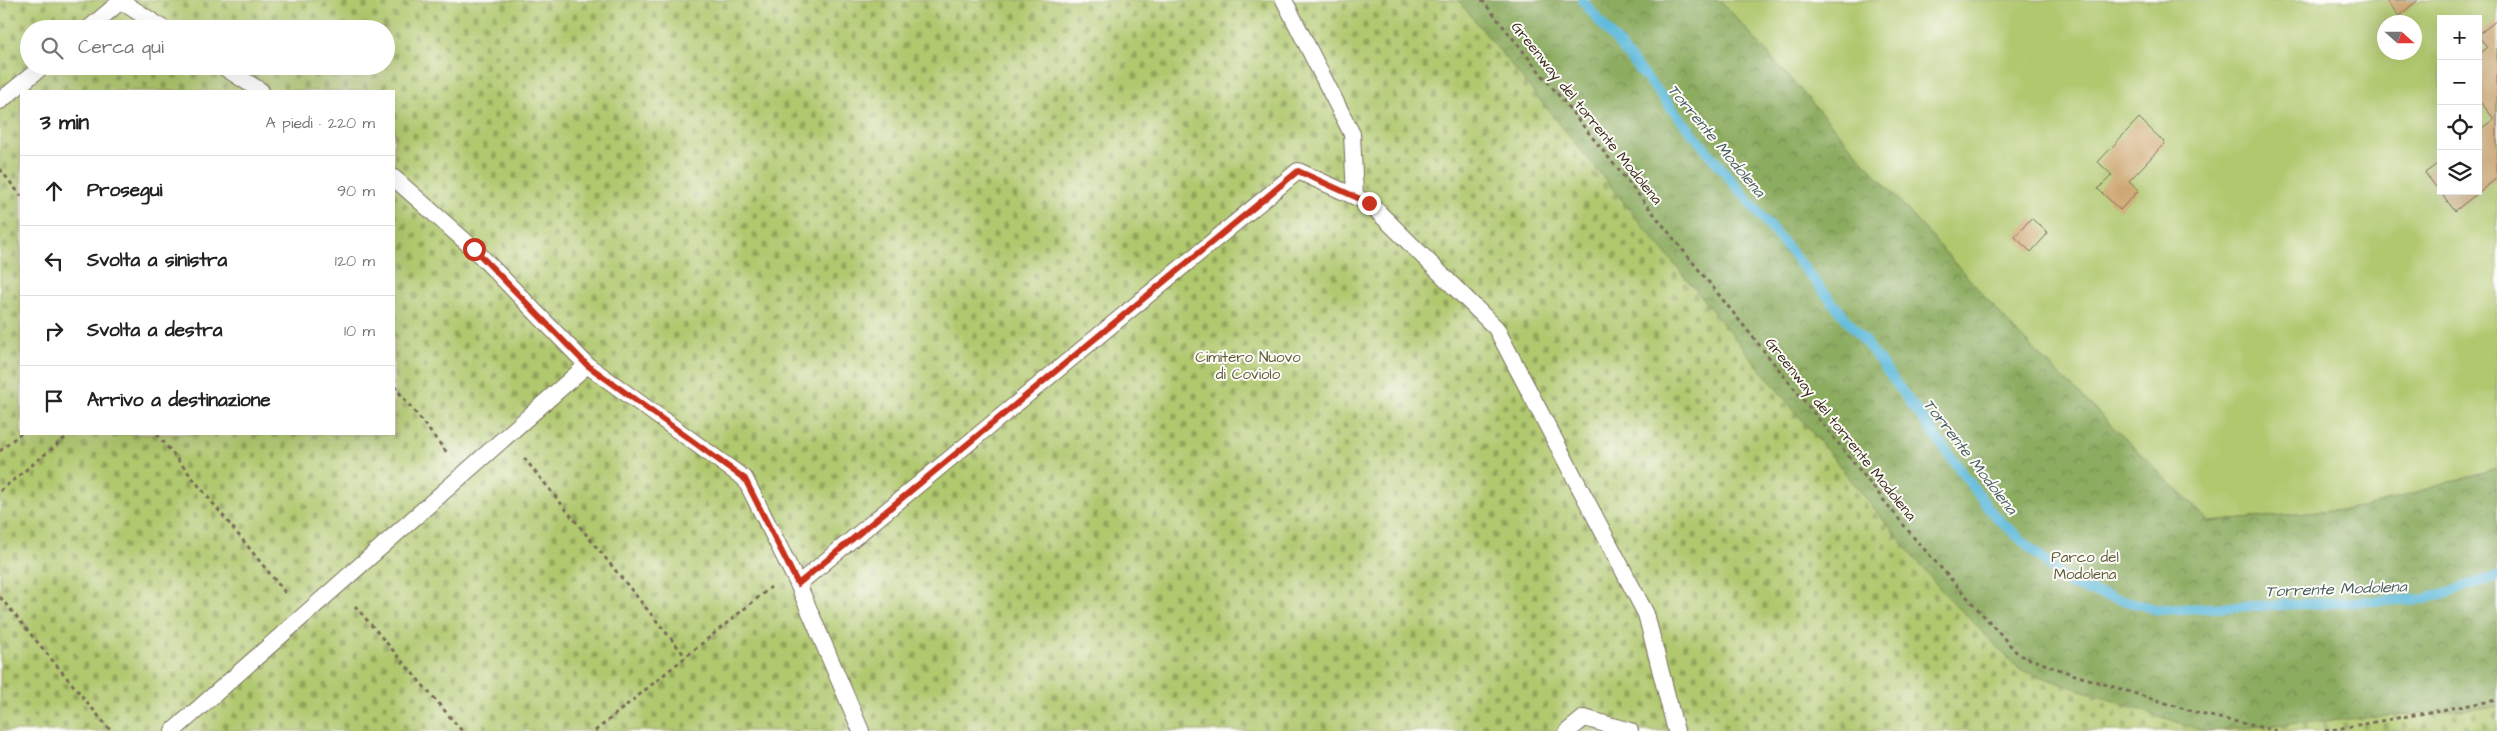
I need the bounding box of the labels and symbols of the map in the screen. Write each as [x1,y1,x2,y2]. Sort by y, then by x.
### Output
north arrow [2377,15,2422,60]
street label: Greenway del torrente Modolena [1505,17,1667,210]
water label: Torrente Modolena [1662,79,1771,203]
route end [1358,192,1381,215]
route start [463,238,486,261]
street label: Greenway del torrente Modolena [1759,333,1921,526]
park label: Cimitero Nuovo di Coviolo [1195,347,1301,385]
water label: Torrente Modolena [1918,394,2023,520]
park label: Parco del Modolena [2051,547,2119,585]
water label: Torrente Modolena [2265,576,2408,602]

